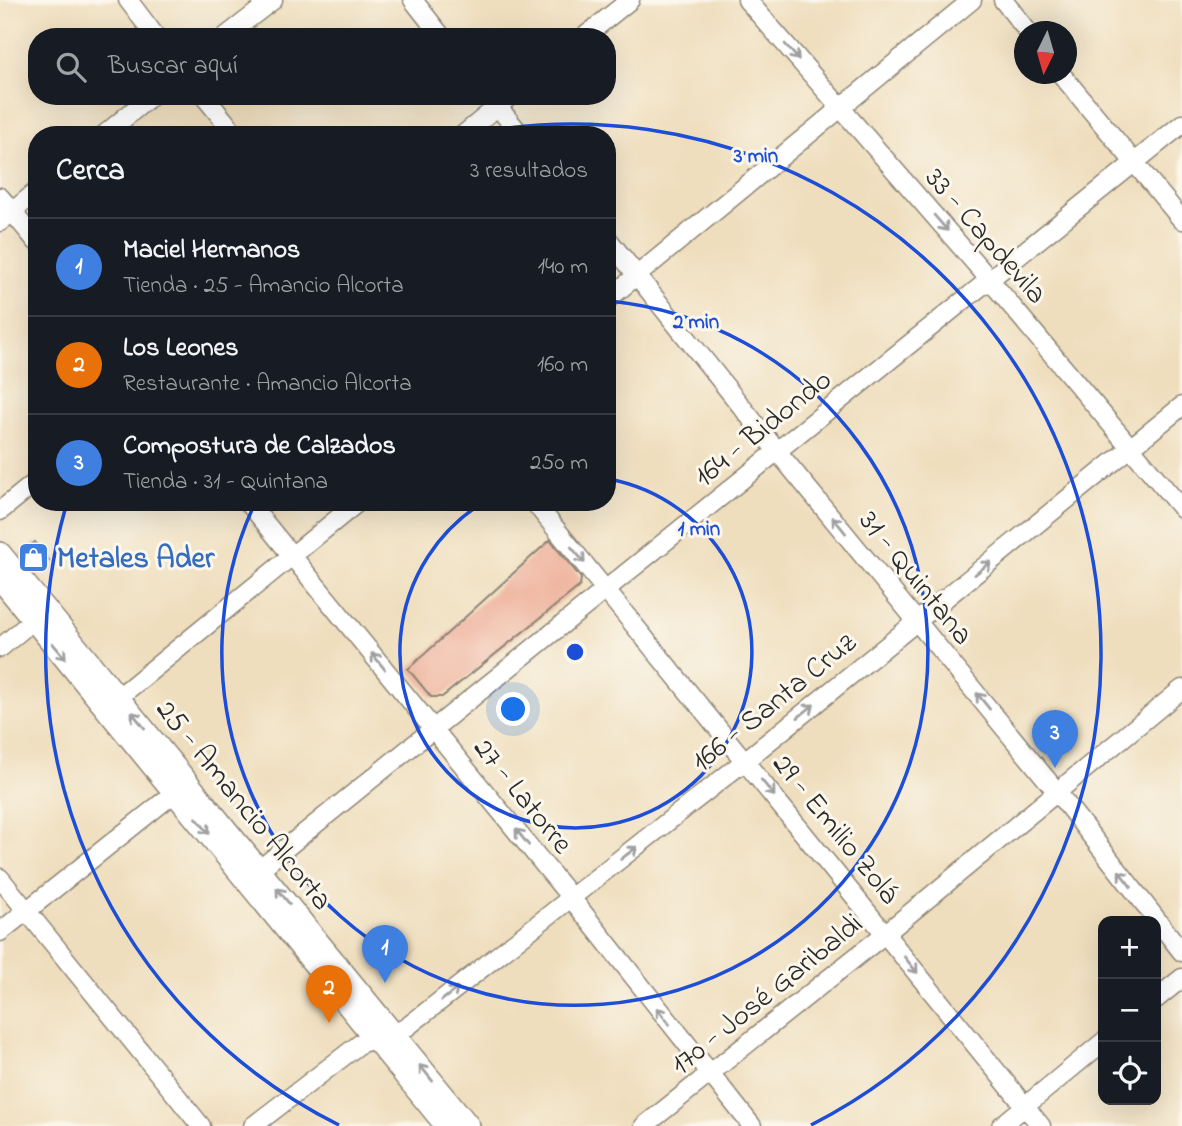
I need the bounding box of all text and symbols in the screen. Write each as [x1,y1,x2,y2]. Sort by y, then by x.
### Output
north arrow [1014,21,1077,84]
search box [28,28,616,105]
one-way arrow [784,42,800,60]
icon: search [52,48,90,86]
text: Buscar aquí [108,48,238,86]
text: 3 min [733,142,778,172]
text: Cerca [56,150,125,194]
text: 3 resultados [470,155,588,188]
street label: 33 - Capdevila [913,159,1057,315]
one-way arrow [933,214,949,232]
text: Maciel Hermanos [123,232,300,270]
text: 1 [75,251,83,284]
text: 140 m [538,251,588,284]
text: Tienda · 25 - Amancio Alcorta [123,270,404,303]
text: 2 min [672,308,719,338]
text: Los Leones [123,330,238,368]
text: 2 [73,349,85,382]
text: 160 m [537,349,588,382]
street label: 164 - Bidondo [685,360,842,499]
text: Restaurante · Amancio Alcorta [123,368,412,401]
text: Compostura de Calzados [123,428,396,466]
text: 3 [74,447,84,480]
text: 250 m [530,447,588,480]
text: Tienda · 31 - Quintana [123,466,328,499]
street label: 31 - Quintana [847,502,983,656]
text: 1 min [678,515,720,545]
one-way arrow [831,517,846,535]
place label: Metales Ader [57,538,215,582]
shop icon: Metales Ader [17,540,51,574]
one-way arrow [570,545,586,563]
one-way arrow [973,560,991,575]
street label: 166 - Santa Cruz [683,623,867,784]
centre of rings [563,640,587,664]
one-way arrow [51,641,66,659]
one-way arrow [371,652,386,670]
street label: 25 - Amancio Alcorta [143,691,342,921]
your location [496,692,530,726]
one-way arrow [975,693,991,711]
one-way arrow [797,703,815,719]
pin: 3 [1032,710,1078,768]
one-way arrow [131,712,146,730]
street label: 27 - Latorre [461,729,583,865]
street label: 29 - Emilio Zolá [760,745,909,915]
one-way arrow [761,778,776,796]
one-way arrow [196,816,211,834]
one-way arrow [514,829,530,847]
one-way arrow [619,846,637,861]
one-way arrow [1117,870,1132,889]
one-way arrow [275,888,290,906]
street label: 170 - José Garibaldi [662,904,874,1087]
map controls [1098,916,1161,1105]
button: + [1098,916,1161,979]
pin: 1 [362,925,408,983]
one-way arrow [904,955,919,973]
pin: 2 [306,965,352,1023]
button: − [1098,979,1161,1042]
one-way arrow [440,986,458,1001]
one-way arrow [656,1007,671,1025]
button: locate [1098,1042,1161,1105]
one-way arrow [419,1064,434,1082]

